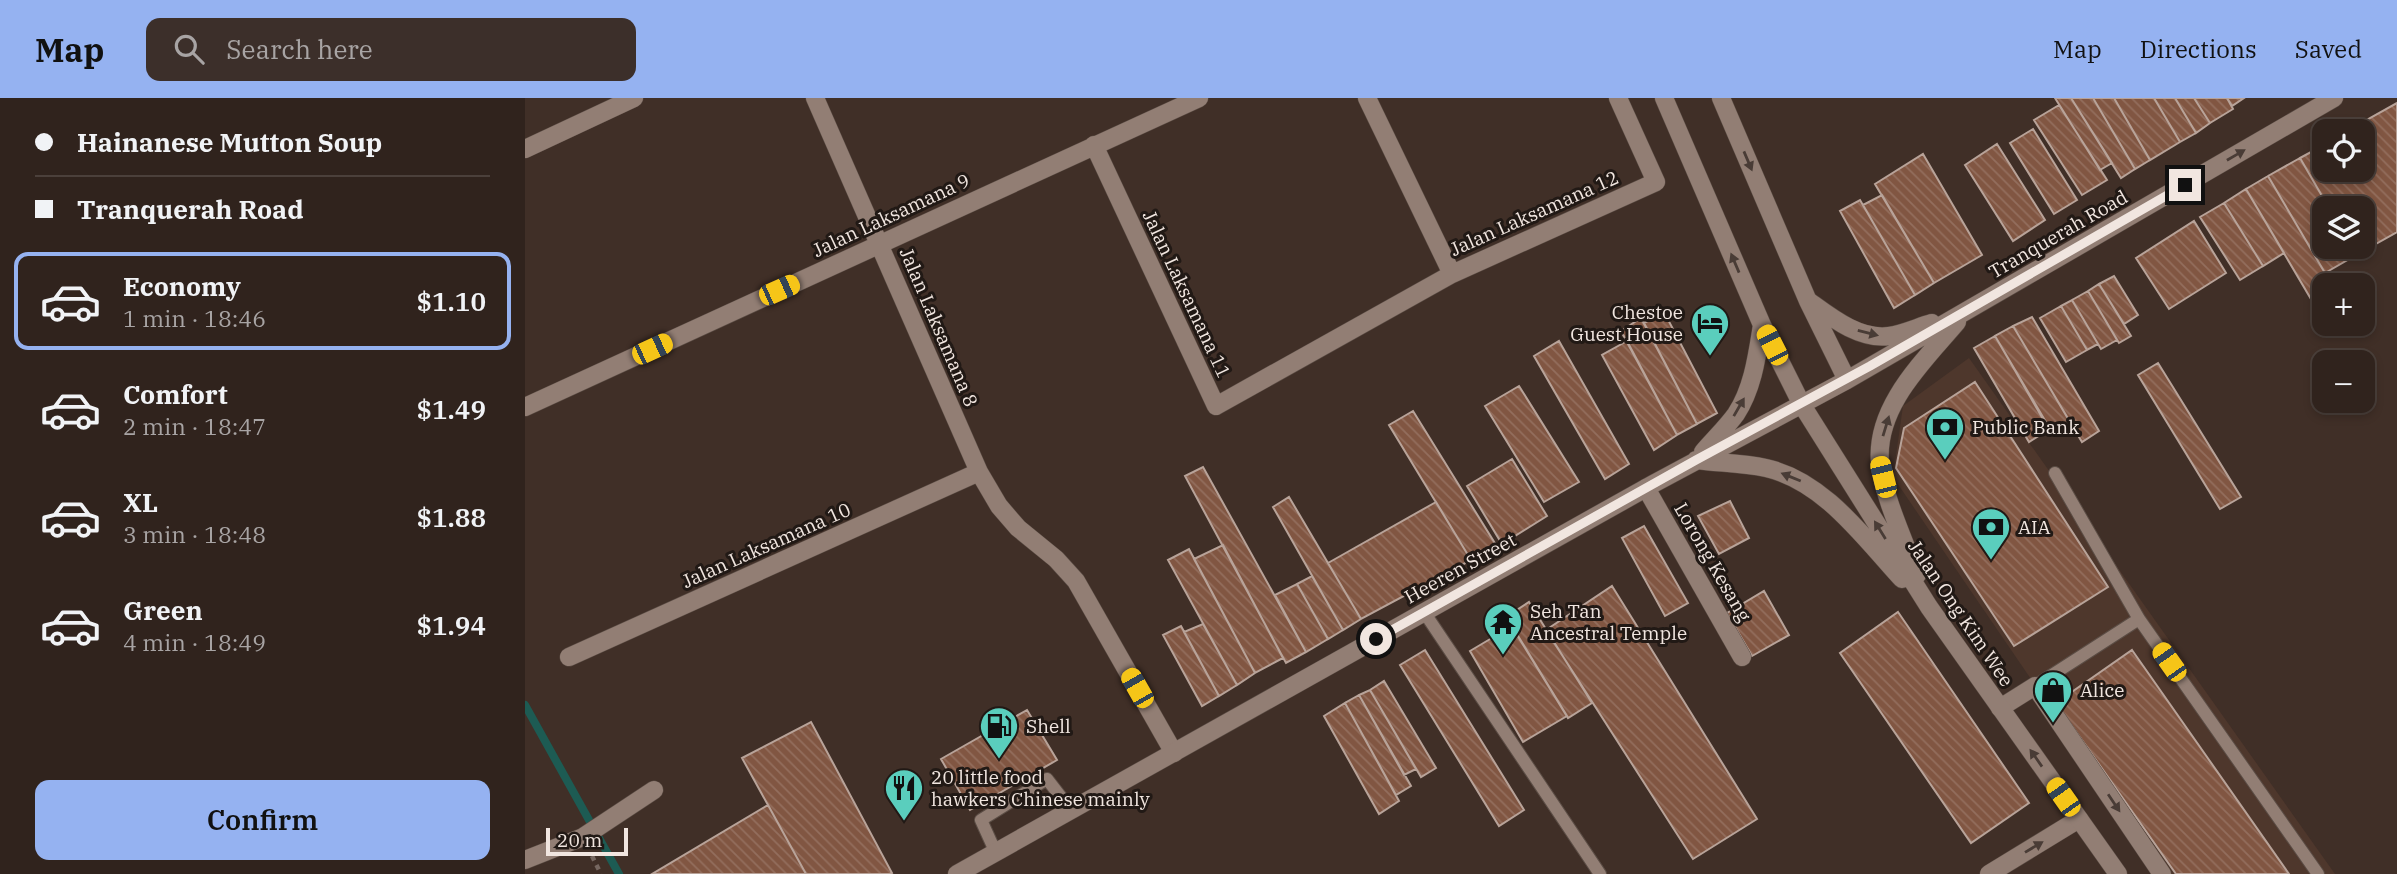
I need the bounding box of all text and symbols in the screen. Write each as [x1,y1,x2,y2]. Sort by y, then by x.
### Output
search box [146,18,636,81]
text: Map [35,28,104,71]
icon: search [170,30,208,68]
text: Search here [226,32,373,66]
text: Map [2053,33,2102,65]
text: Directions [2140,33,2257,65]
text: Saved [2295,33,2362,65]
map controls [2312,119,2375,413]
button: locate [2312,119,2375,182]
text: Hainanese Mutton Soup [77,125,382,159]
one-way arrow [2226,149,2246,161]
one-way arrow [1743,150,1754,171]
street label: Jalan Laksamana 12 [1446,165,1622,261]
street label: Jalan Laksamana 9 [809,168,973,262]
route end [2169,169,2201,201]
street label: Tranquerah Road [1984,184,2132,284]
text: Tranquerah Road [77,192,304,226]
button: layers [2312,196,2375,259]
street label: Jalan Laksamana 11 [1138,206,1236,382]
street label: Jalan Laksamana 8 [895,244,983,410]
one-way arrow [1729,252,1740,273]
text: Economy [123,269,241,303]
icon: car [39,270,102,333]
car [756,272,803,308]
button: + [2312,273,2375,336]
text: $1.10 [417,284,486,318]
place label: Chestoe Guest House [1570,300,1683,346]
hotel icon: Chestoe Guest House [1689,302,1731,357]
text: 1 min · 18:46 [123,303,266,333]
car [1754,322,1791,368]
one-way arrow [1857,328,1879,339]
car [629,331,676,367]
button: − [2312,350,2375,413]
text: Comfort [123,377,228,411]
icon: car [39,378,102,441]
text: $1.49 [417,392,486,426]
one-way arrow [1733,398,1745,417]
bank icon: Public Bank [1924,406,1966,461]
text: 2 min · 18:47 [123,411,266,441]
one-way arrow [1881,415,1891,436]
place label: Public Bank [1972,415,2079,439]
car [1868,454,1899,500]
one-way arrow [1781,472,1802,483]
text: XL [123,485,158,519]
icon: car [39,486,102,549]
street label: Jalan Laksamana 10 [678,497,854,593]
street label: Lorong Kesang [1669,498,1757,626]
text: $1.88 [417,500,486,534]
bank icon: AIA [1970,506,2012,561]
place label: AIA [2018,515,2051,539]
text: 3 min · 18:48 [123,519,266,549]
one-way arrow [1874,520,1887,539]
street label: Heeren Street [1400,527,1520,609]
street label: Jalan Ong Kim Wee [1903,535,2019,691]
text: Green [123,593,203,627]
icon: car [39,594,102,657]
place label: Seh Tan Ancestral Temple [1530,599,1687,645]
temple icon: Seh Tan Ancestral Temple [1482,601,1524,656]
text: $1.94 [417,608,486,642]
route start [1360,623,1392,655]
text: 4 min · 18:49 [123,627,266,657]
car [2149,639,2190,685]
car [1118,665,1157,711]
shop icon: Alice [2032,669,2074,724]
place label: Alice [2080,678,2124,702]
fuel station icon: Shell [978,705,1020,760]
place label: Shell [1026,714,1071,738]
one-way arrow [2029,749,2043,767]
place label: 20 little food hawkers Chinese mainly [931,765,1151,811]
restaurant icon: 20 little food hawkers Chinese mainly [883,767,925,822]
car [2043,774,2084,820]
button: Confirm [35,780,490,860]
one-way arrow [2108,794,2121,813]
scale bar [546,825,628,857]
text: 20 m [557,828,602,852]
one-way arrow [2024,840,2043,853]

